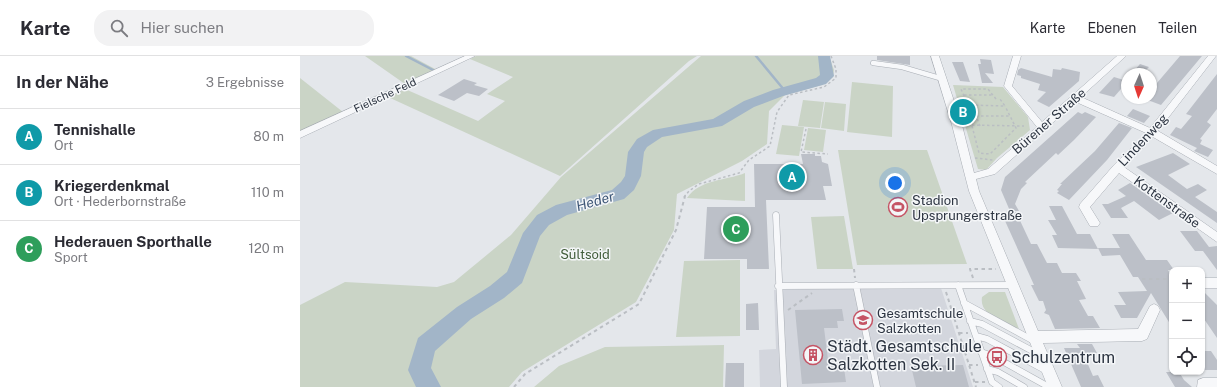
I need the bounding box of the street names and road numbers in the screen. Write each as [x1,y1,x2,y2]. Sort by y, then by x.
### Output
street label: Fielsche Feld [352,75,418,115]
street label: Bürener Straße [1009,85,1089,157]
street label: Lindenweg [1115,111,1171,169]
street label: Kottenstraße [1131,173,1203,231]

